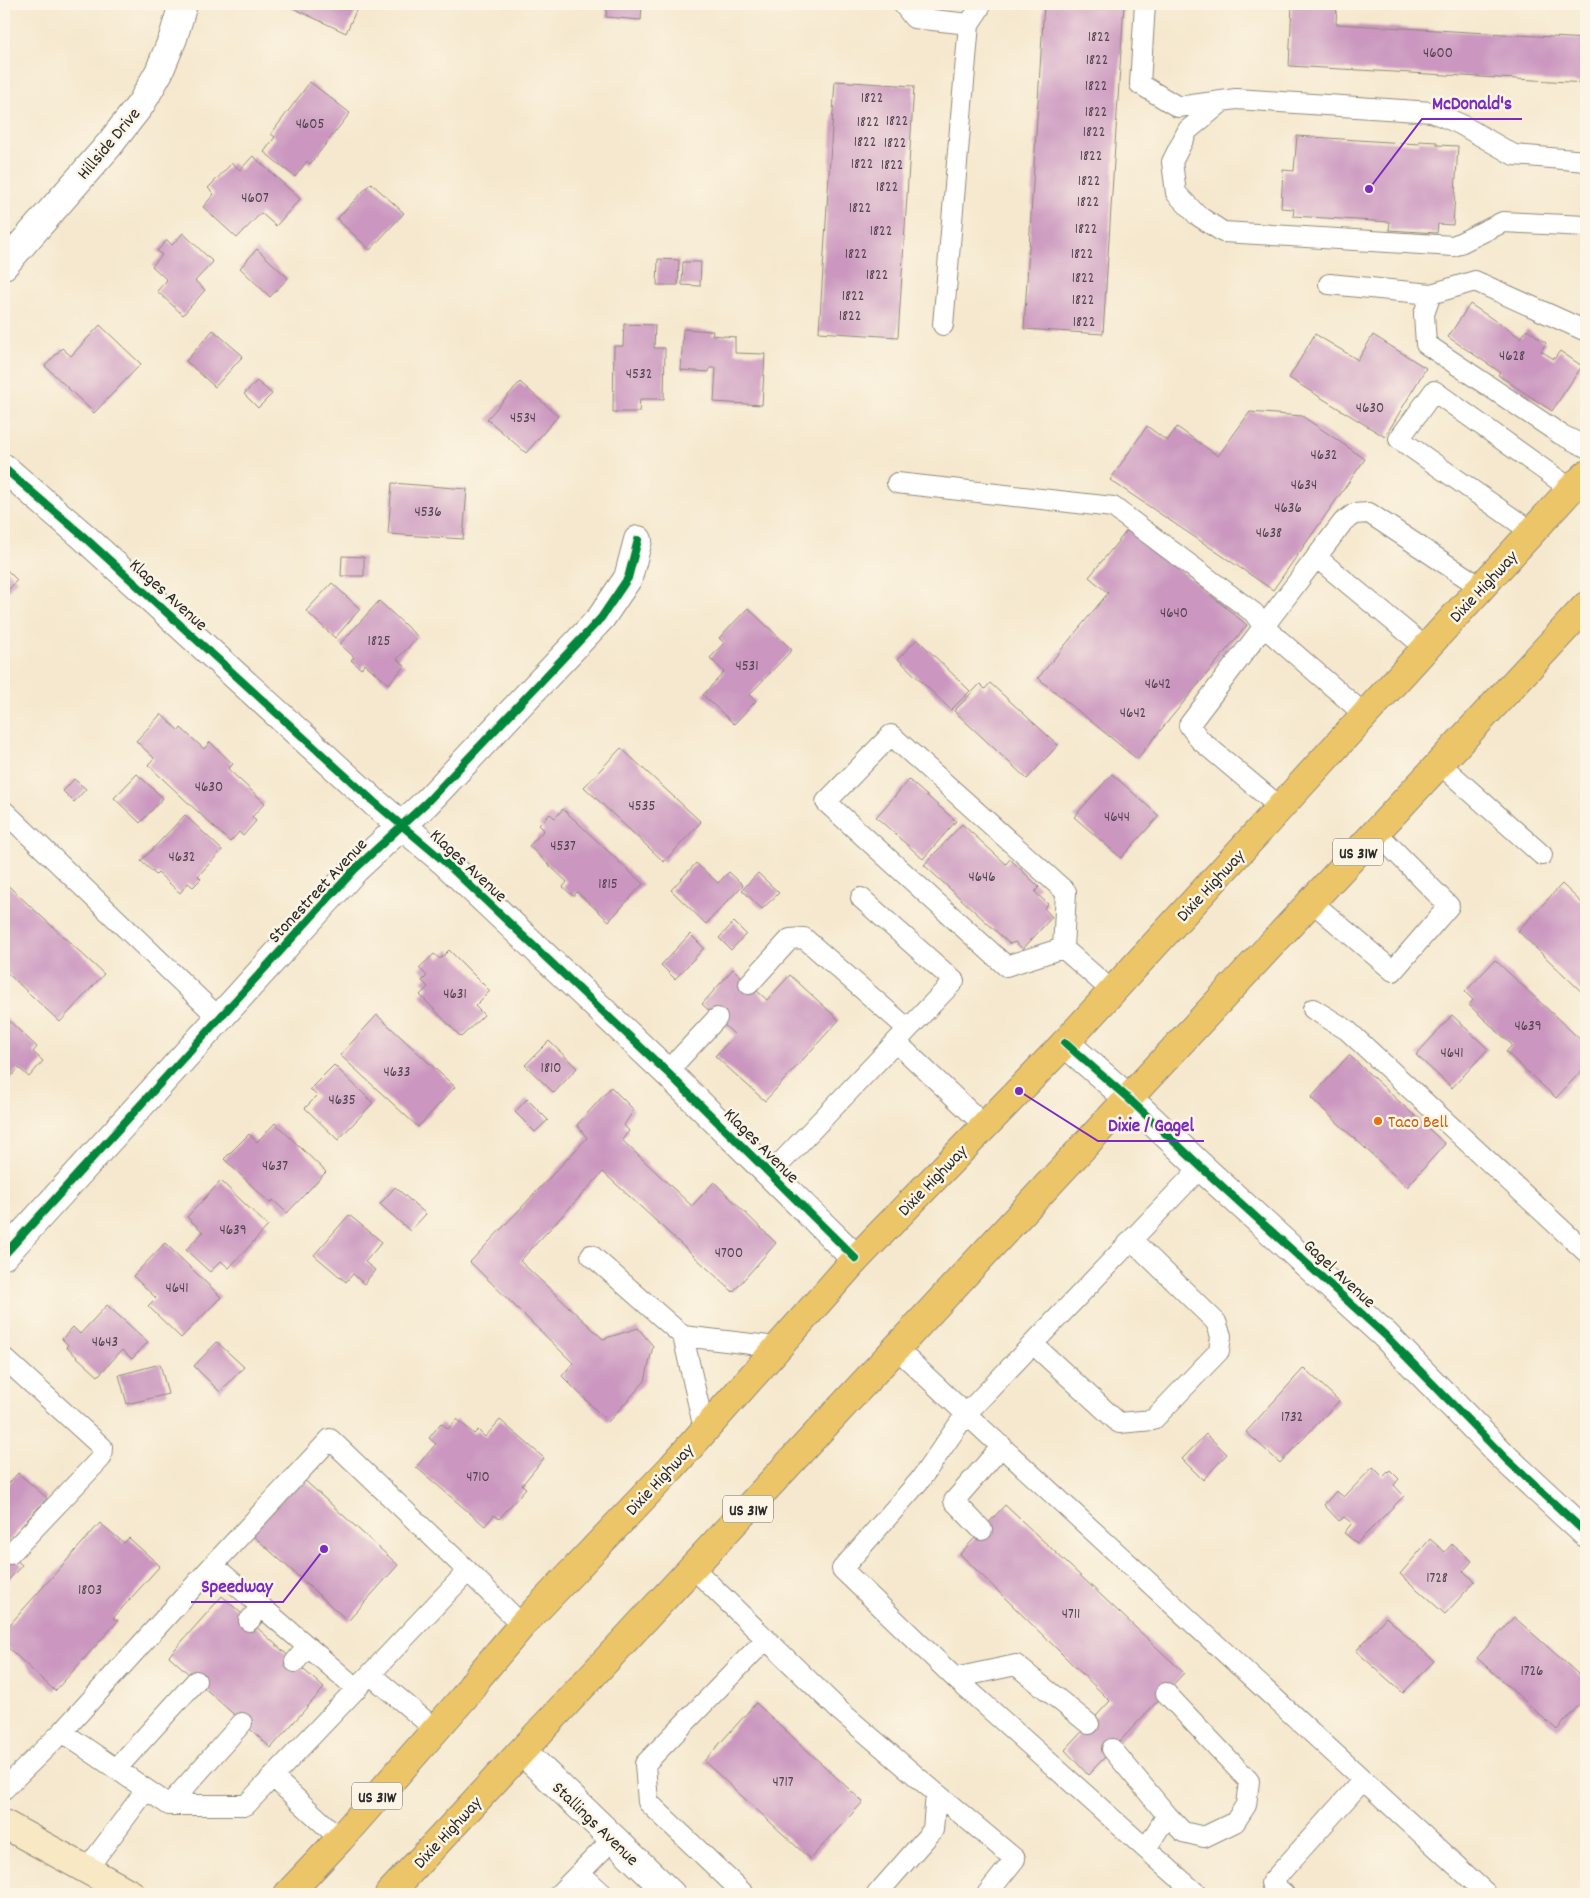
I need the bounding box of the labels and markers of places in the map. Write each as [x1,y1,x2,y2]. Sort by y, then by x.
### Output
callout: McDonald's [1422,85,1522,119]
callout: Dixie / Gagel [1098,1107,1204,1141]
place label: Taco Bell [1388,1111,1449,1136]
marker: Taco Bell [1372,1115,1384,1127]
callout: Speedway [191,1568,283,1602]

